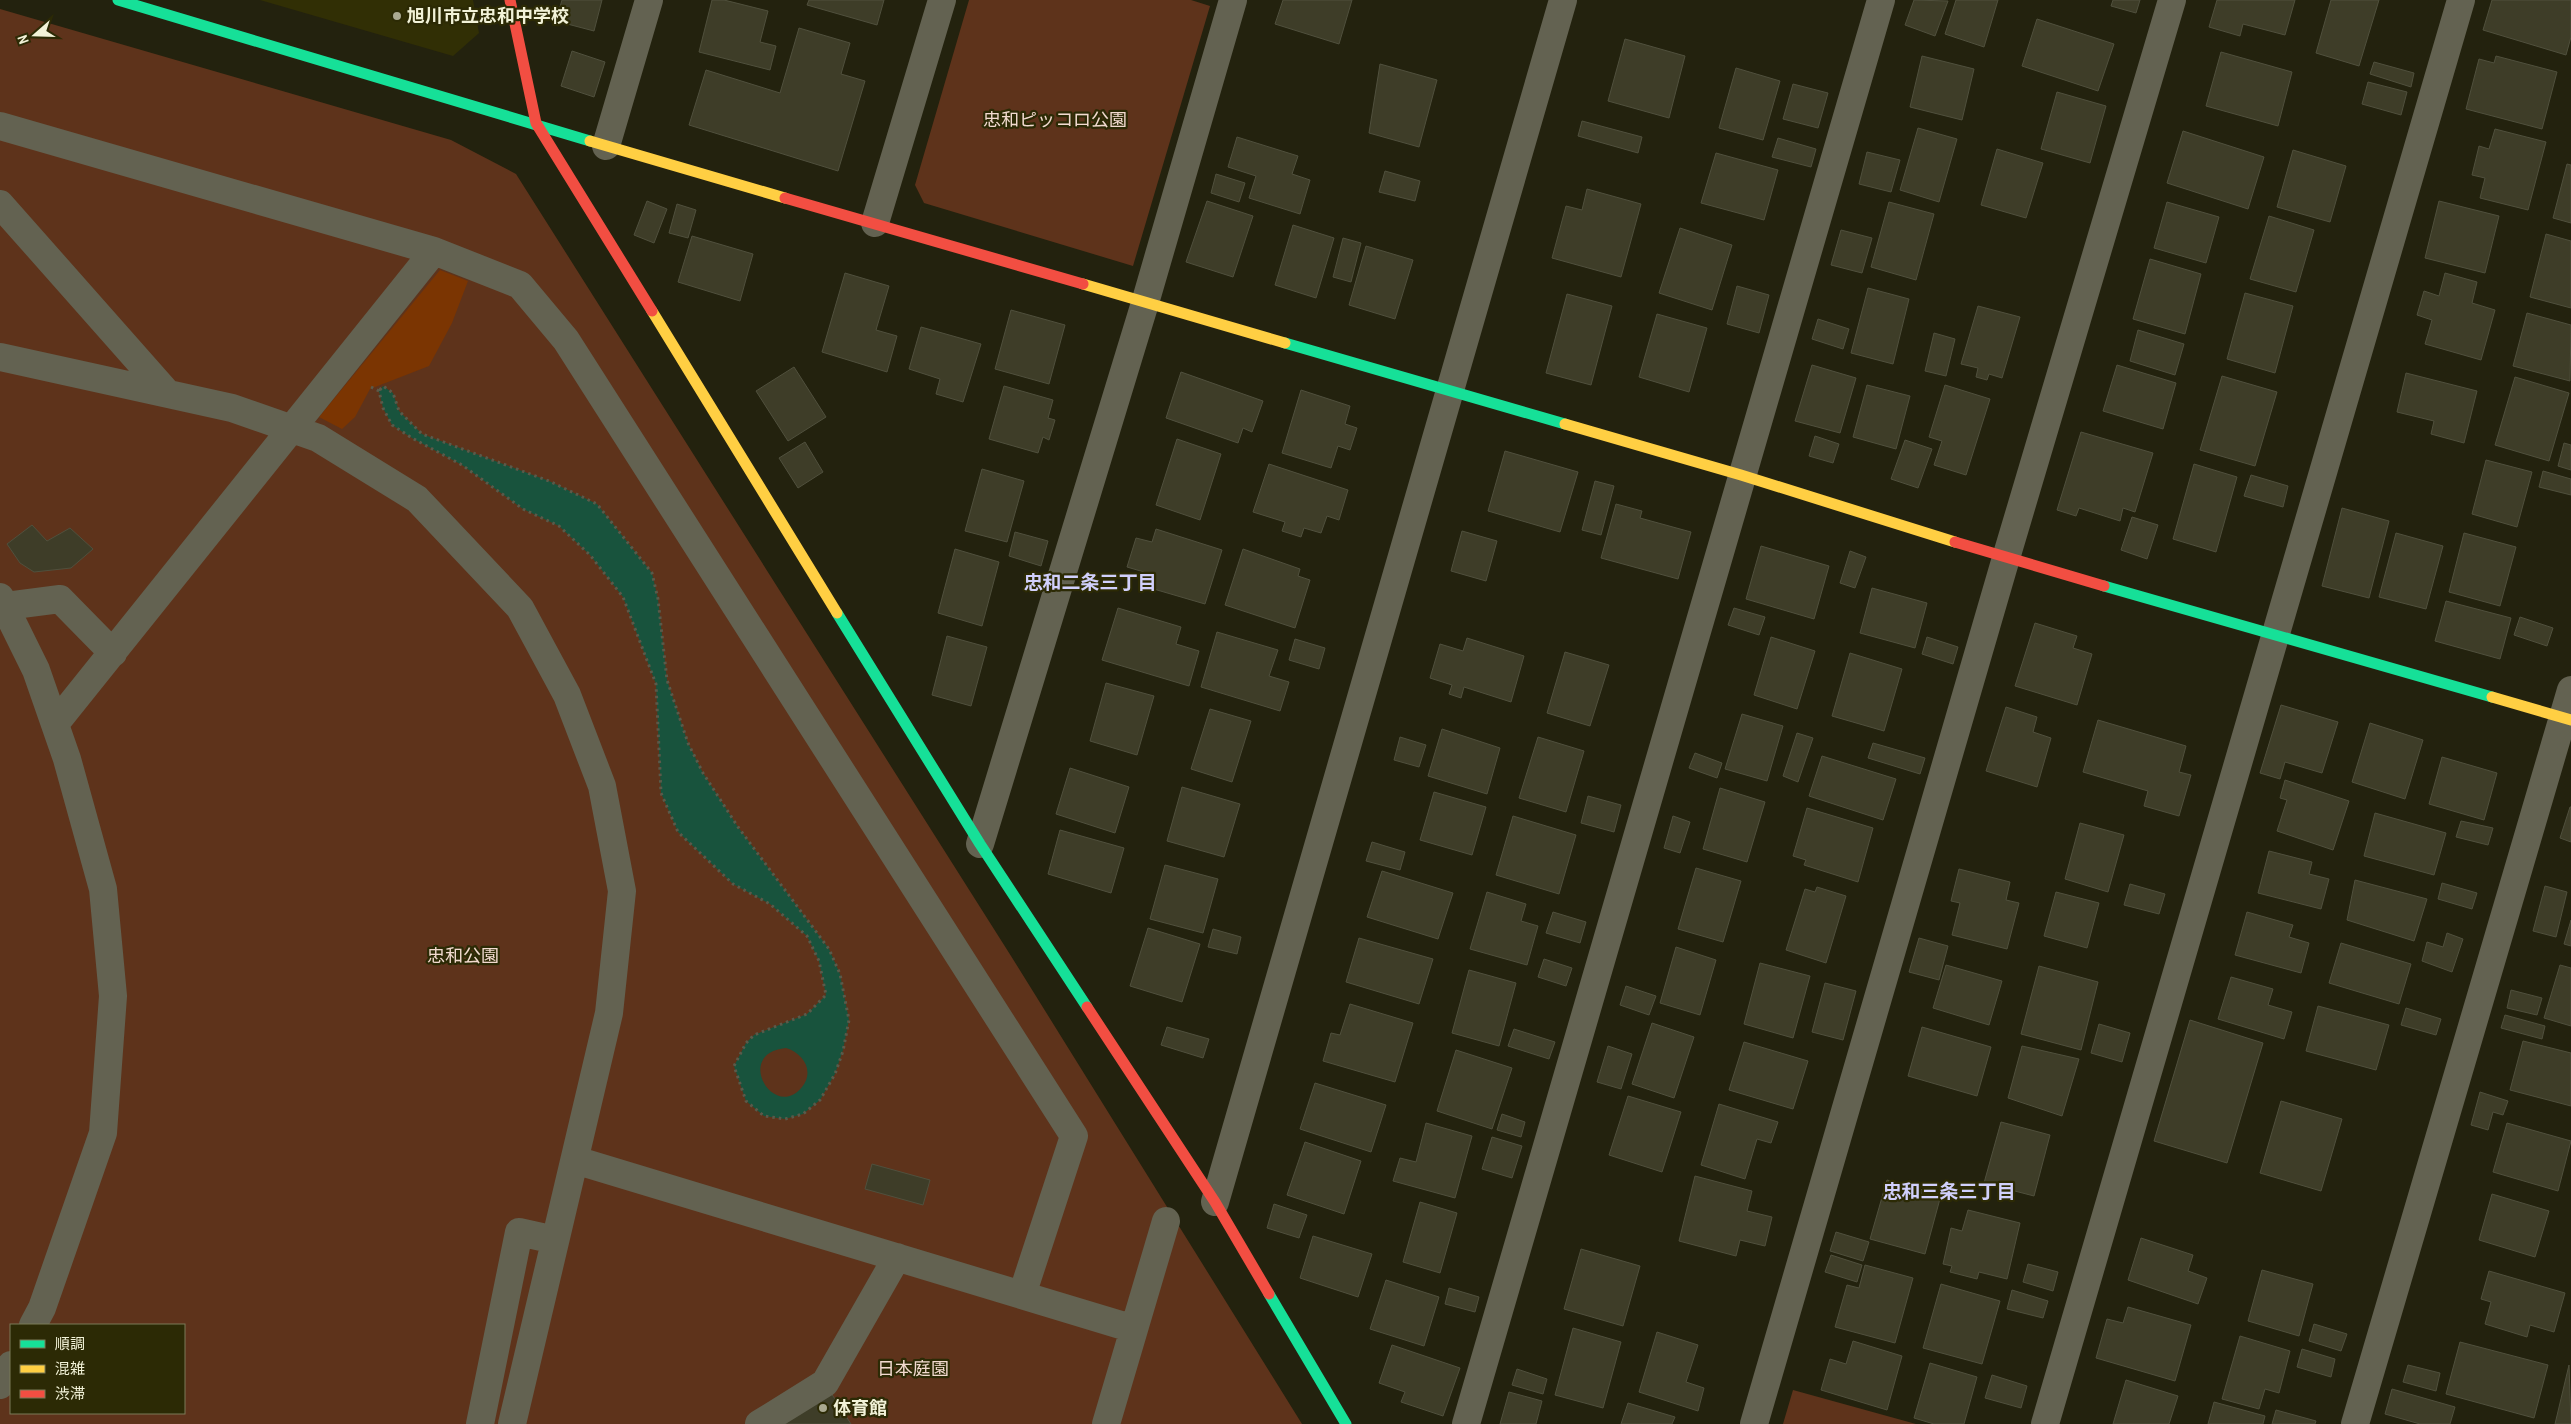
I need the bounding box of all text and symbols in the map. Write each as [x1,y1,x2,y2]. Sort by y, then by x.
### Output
place label: 旭川市立忠和中学校 [407,3,569,28]
north arrow [10,10,60,60]
marker: 旭川市立忠和中学校 [391,10,403,22]
text: N [13,32,33,46]
park label: 忠和ピッコロ公園 [983,107,1127,132]
district label: 忠和二条三丁目 [1023,569,1157,595]
park label: 忠和公園 [427,943,499,968]
district label: 忠和三条三丁目 [1882,1178,2016,1204]
legend [10,1324,185,1414]
text: 順調 [55,1333,85,1354]
park label: 日本庭園 [877,1356,949,1381]
text: 混雑 [55,1358,85,1379]
text: 渋滞 [55,1383,85,1404]
place label: 体育館 [833,1395,887,1420]
marker: 体育館 [817,1402,829,1414]

